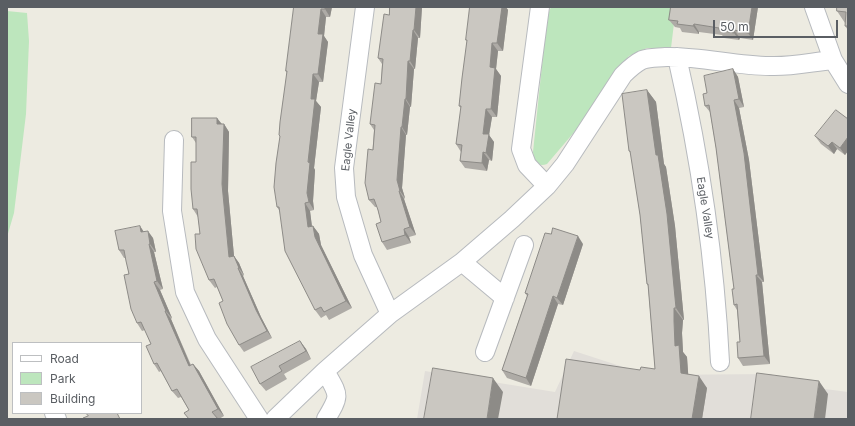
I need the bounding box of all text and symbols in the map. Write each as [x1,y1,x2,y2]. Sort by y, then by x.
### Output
scale bar [715,12,840,38]
text: 50 m [720,19,749,34]
street label: Eagle Valley [339,108,359,172]
street label: Eagle Valley [694,176,716,240]
legend [12,342,142,414]
text: Road [50,351,79,366]
text: Park [50,371,76,386]
text: Building [50,391,95,406]

